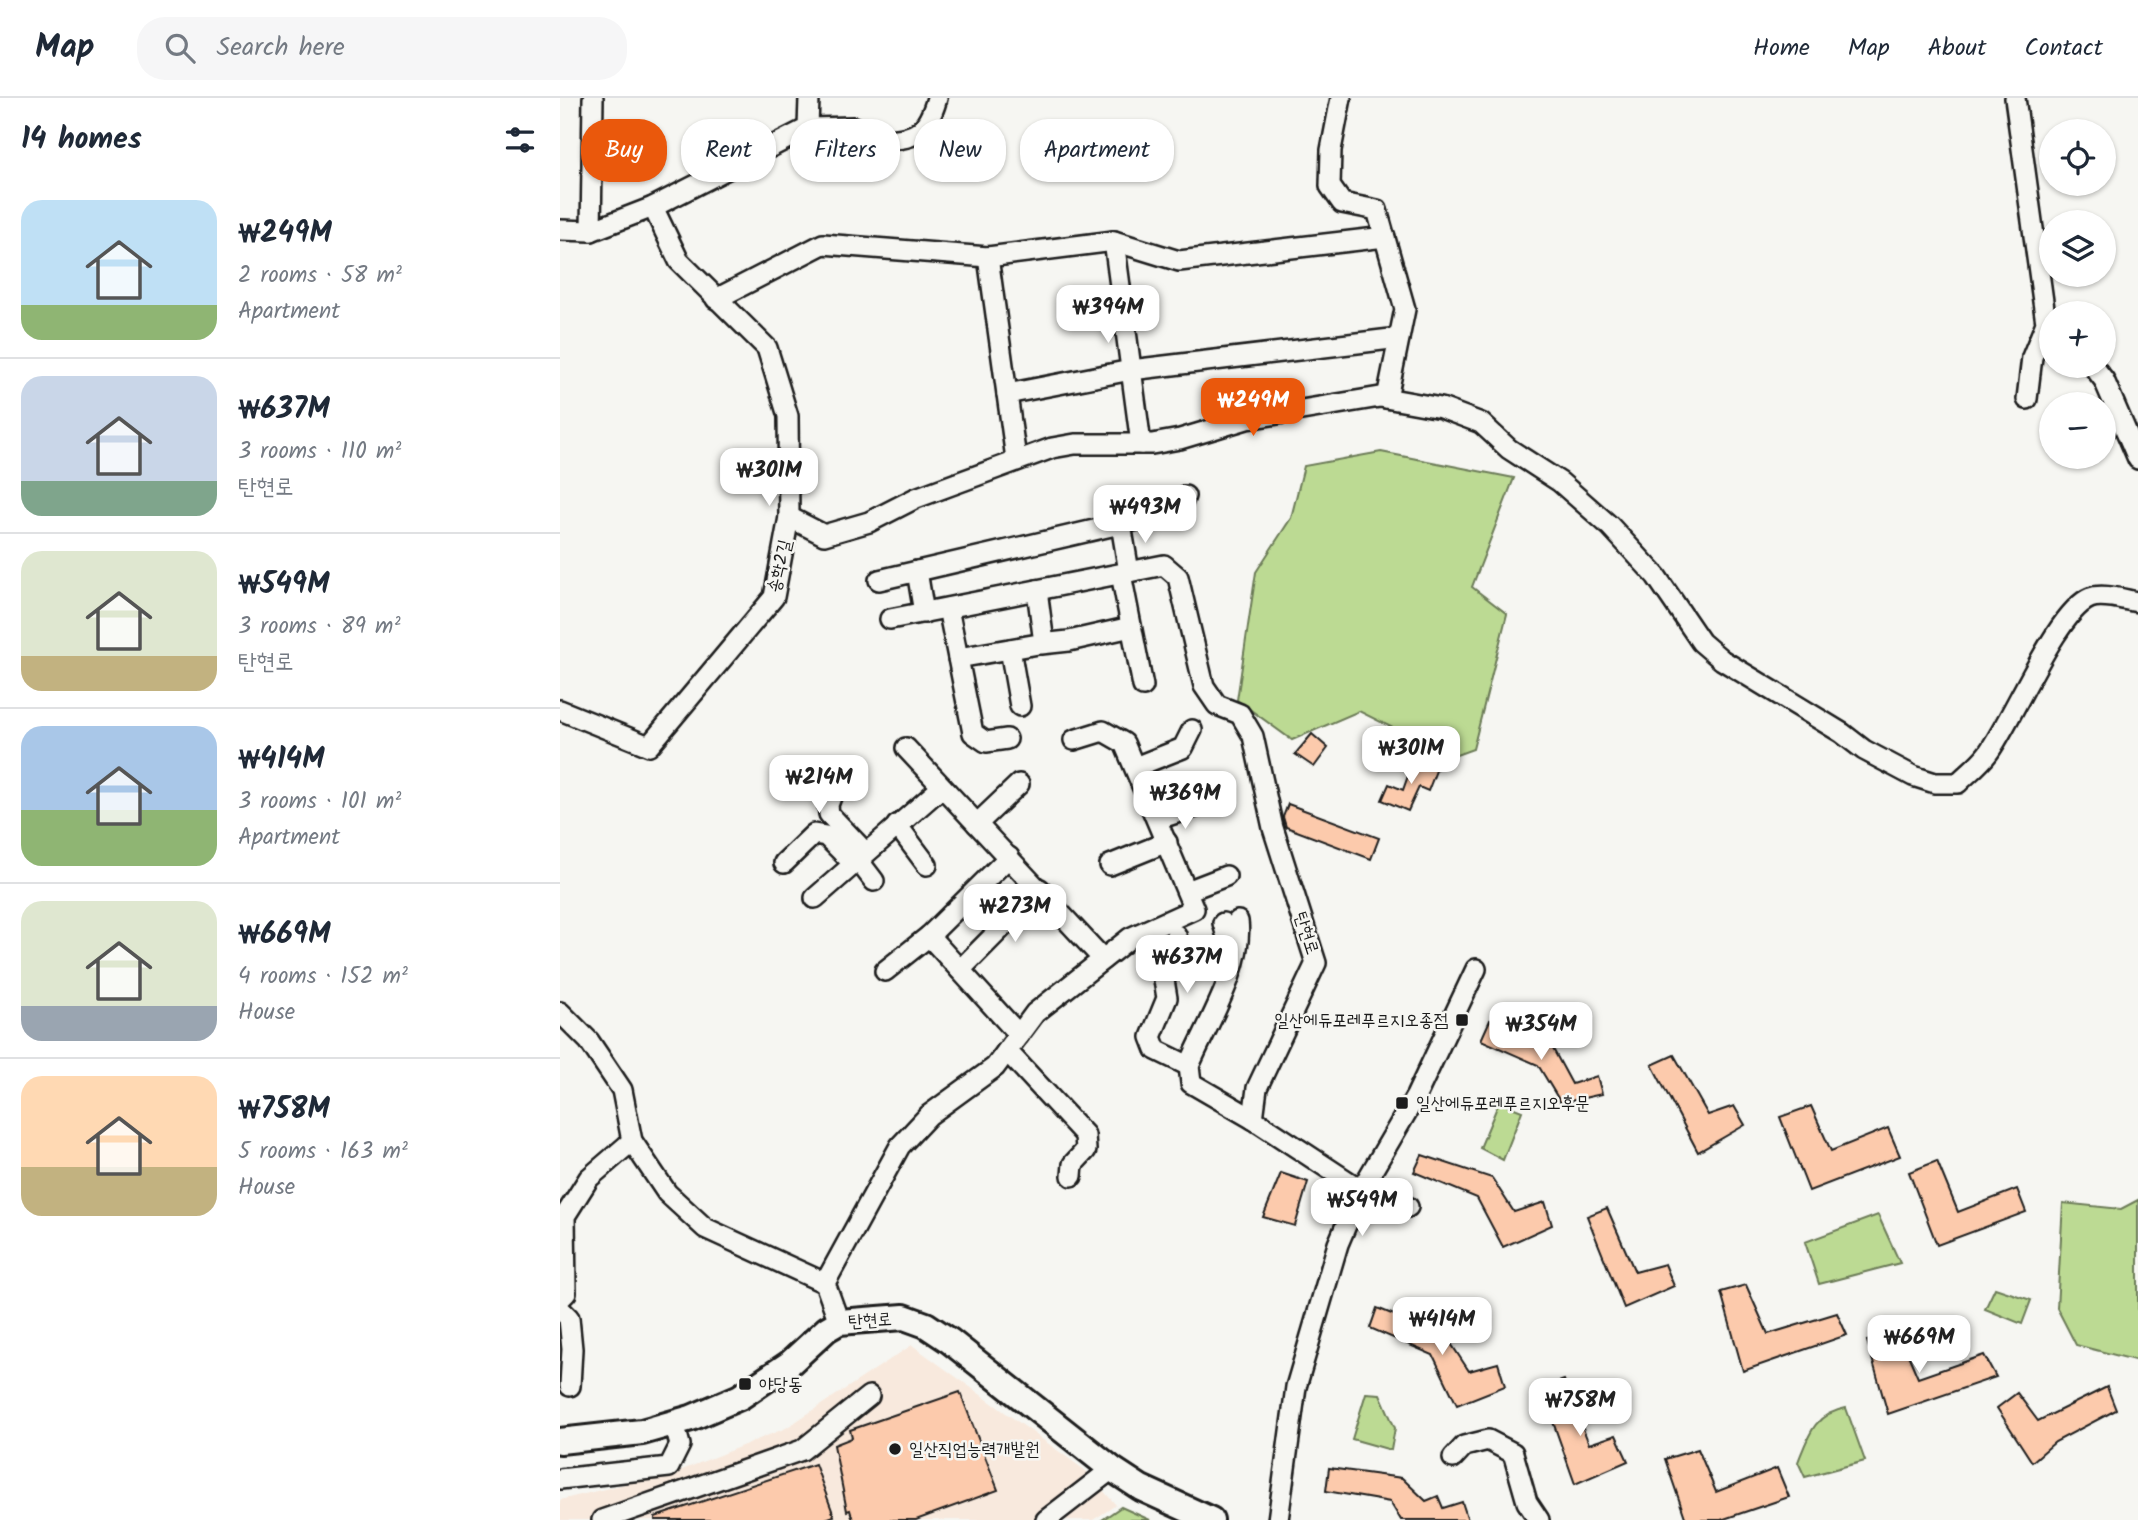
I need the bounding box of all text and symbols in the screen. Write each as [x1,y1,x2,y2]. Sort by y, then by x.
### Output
search box [137,17,627,80]
text: Map [35,22,95,75]
text: Search here [217,27,345,69]
icon: search [161,29,199,67]
text: Home [1753,29,1810,68]
text: Map [1848,29,1890,68]
text: About [1928,29,1986,68]
text: Contact [2024,29,2103,68]
text: 14 homes [21,116,142,164]
chip: Buy [581,119,667,182]
chip: Rent [681,119,776,182]
chip: Filters [790,119,900,182]
chip: New [914,119,1006,182]
chip: Apartment [1020,119,1174,182]
map controls [2039,119,2116,469]
button: locate [2039,119,2116,196]
icon: filters [501,121,539,159]
text: ₩249M [238,210,332,258]
button: layers [2039,210,2116,287]
icon: home [77,228,161,312]
text: 2 rooms · 58 m² [238,258,402,294]
pin: ₩394M [1059,286,1157,345]
text: ₩394M [1072,290,1144,326]
text: Apartment [238,294,340,330]
button: + [2039,301,2116,378]
pin: ₩249M [1204,378,1302,438]
text: ₩249M [1217,383,1289,419]
text: ₩637M [238,386,330,434]
button: − [2039,392,2116,469]
icon: home [77,404,161,488]
text: 3 rooms · 110 m² [238,434,401,470]
pin: ₩301M [720,448,818,508]
text: ₩301M [736,453,802,489]
text: 탄현로 [238,470,294,506]
pin: ₩493M [1096,486,1194,545]
text: ₩493M [1109,490,1181,526]
street label: 송학2길 [760,536,801,596]
text: ₩549M [238,561,330,609]
icon: home [77,579,161,663]
text: 3 rooms · 89 m² [238,609,401,645]
text: 탄현로 [238,645,294,681]
pin: ₩301M [1362,726,1460,786]
text: ₩301M [1378,731,1444,767]
text: ₩414M [238,736,325,784]
icon: home [77,754,161,838]
pin: ₩214M [770,756,868,815]
text: ₩214M [785,760,853,796]
pin: ₩369M [1136,772,1234,831]
text: ₩369M [1149,776,1221,812]
text: 3 rooms · 101 m² [238,784,401,820]
text: Apartment [238,820,340,856]
pin: ₩273M [966,884,1064,944]
text: ₩273M [979,889,1051,925]
street label: 탄현로 [1285,908,1326,959]
text: ₩669M [238,911,331,959]
icon: home [77,929,161,1013]
pin: ₩637M [1138,936,1236,995]
text: ₩637M [1152,940,1222,976]
text: 4 rooms · 152 m² [238,959,408,995]
text: House [238,995,295,1031]
pin: ₩354M [1492,1002,1590,1062]
place label: 일산에듀포레푸르지오종점 [1274,1007,1449,1036]
text: ₩354M [1505,1007,1577,1043]
marker: 일산에듀포레푸르지오종점 [1454,1012,1470,1028]
text: ₩758M [238,1086,330,1134]
place label: 일산에듀포레푸르지오후문 [1416,1090,1590,1119]
marker: 일산에듀포레푸르지오후문 [1394,1095,1410,1111]
icon: home [77,1104,161,1188]
text: 5 rooms · 163 m² [238,1134,408,1170]
text: House [238,1170,295,1206]
pin: ₩549M [1313,1178,1411,1238]
text: ₩549M [1327,1183,1397,1219]
pin: ₩414M [1393,1298,1491,1357]
text: ₩414M [1409,1302,1475,1338]
street label: 탄현로 [847,1306,893,1337]
pin: ₩669M [1870,1316,1968,1375]
text: ₩669M [1883,1320,1955,1356]
place label: 야당동 [759,1371,802,1400]
marker: 야당동 [737,1376,753,1392]
pin: ₩758M [1531,1378,1629,1438]
text: ₩758M [1545,1383,1615,1419]
place label: 일산직업능력개발원 [909,1436,1039,1465]
marker: 일산직업능력개발원 [887,1441,903,1457]

